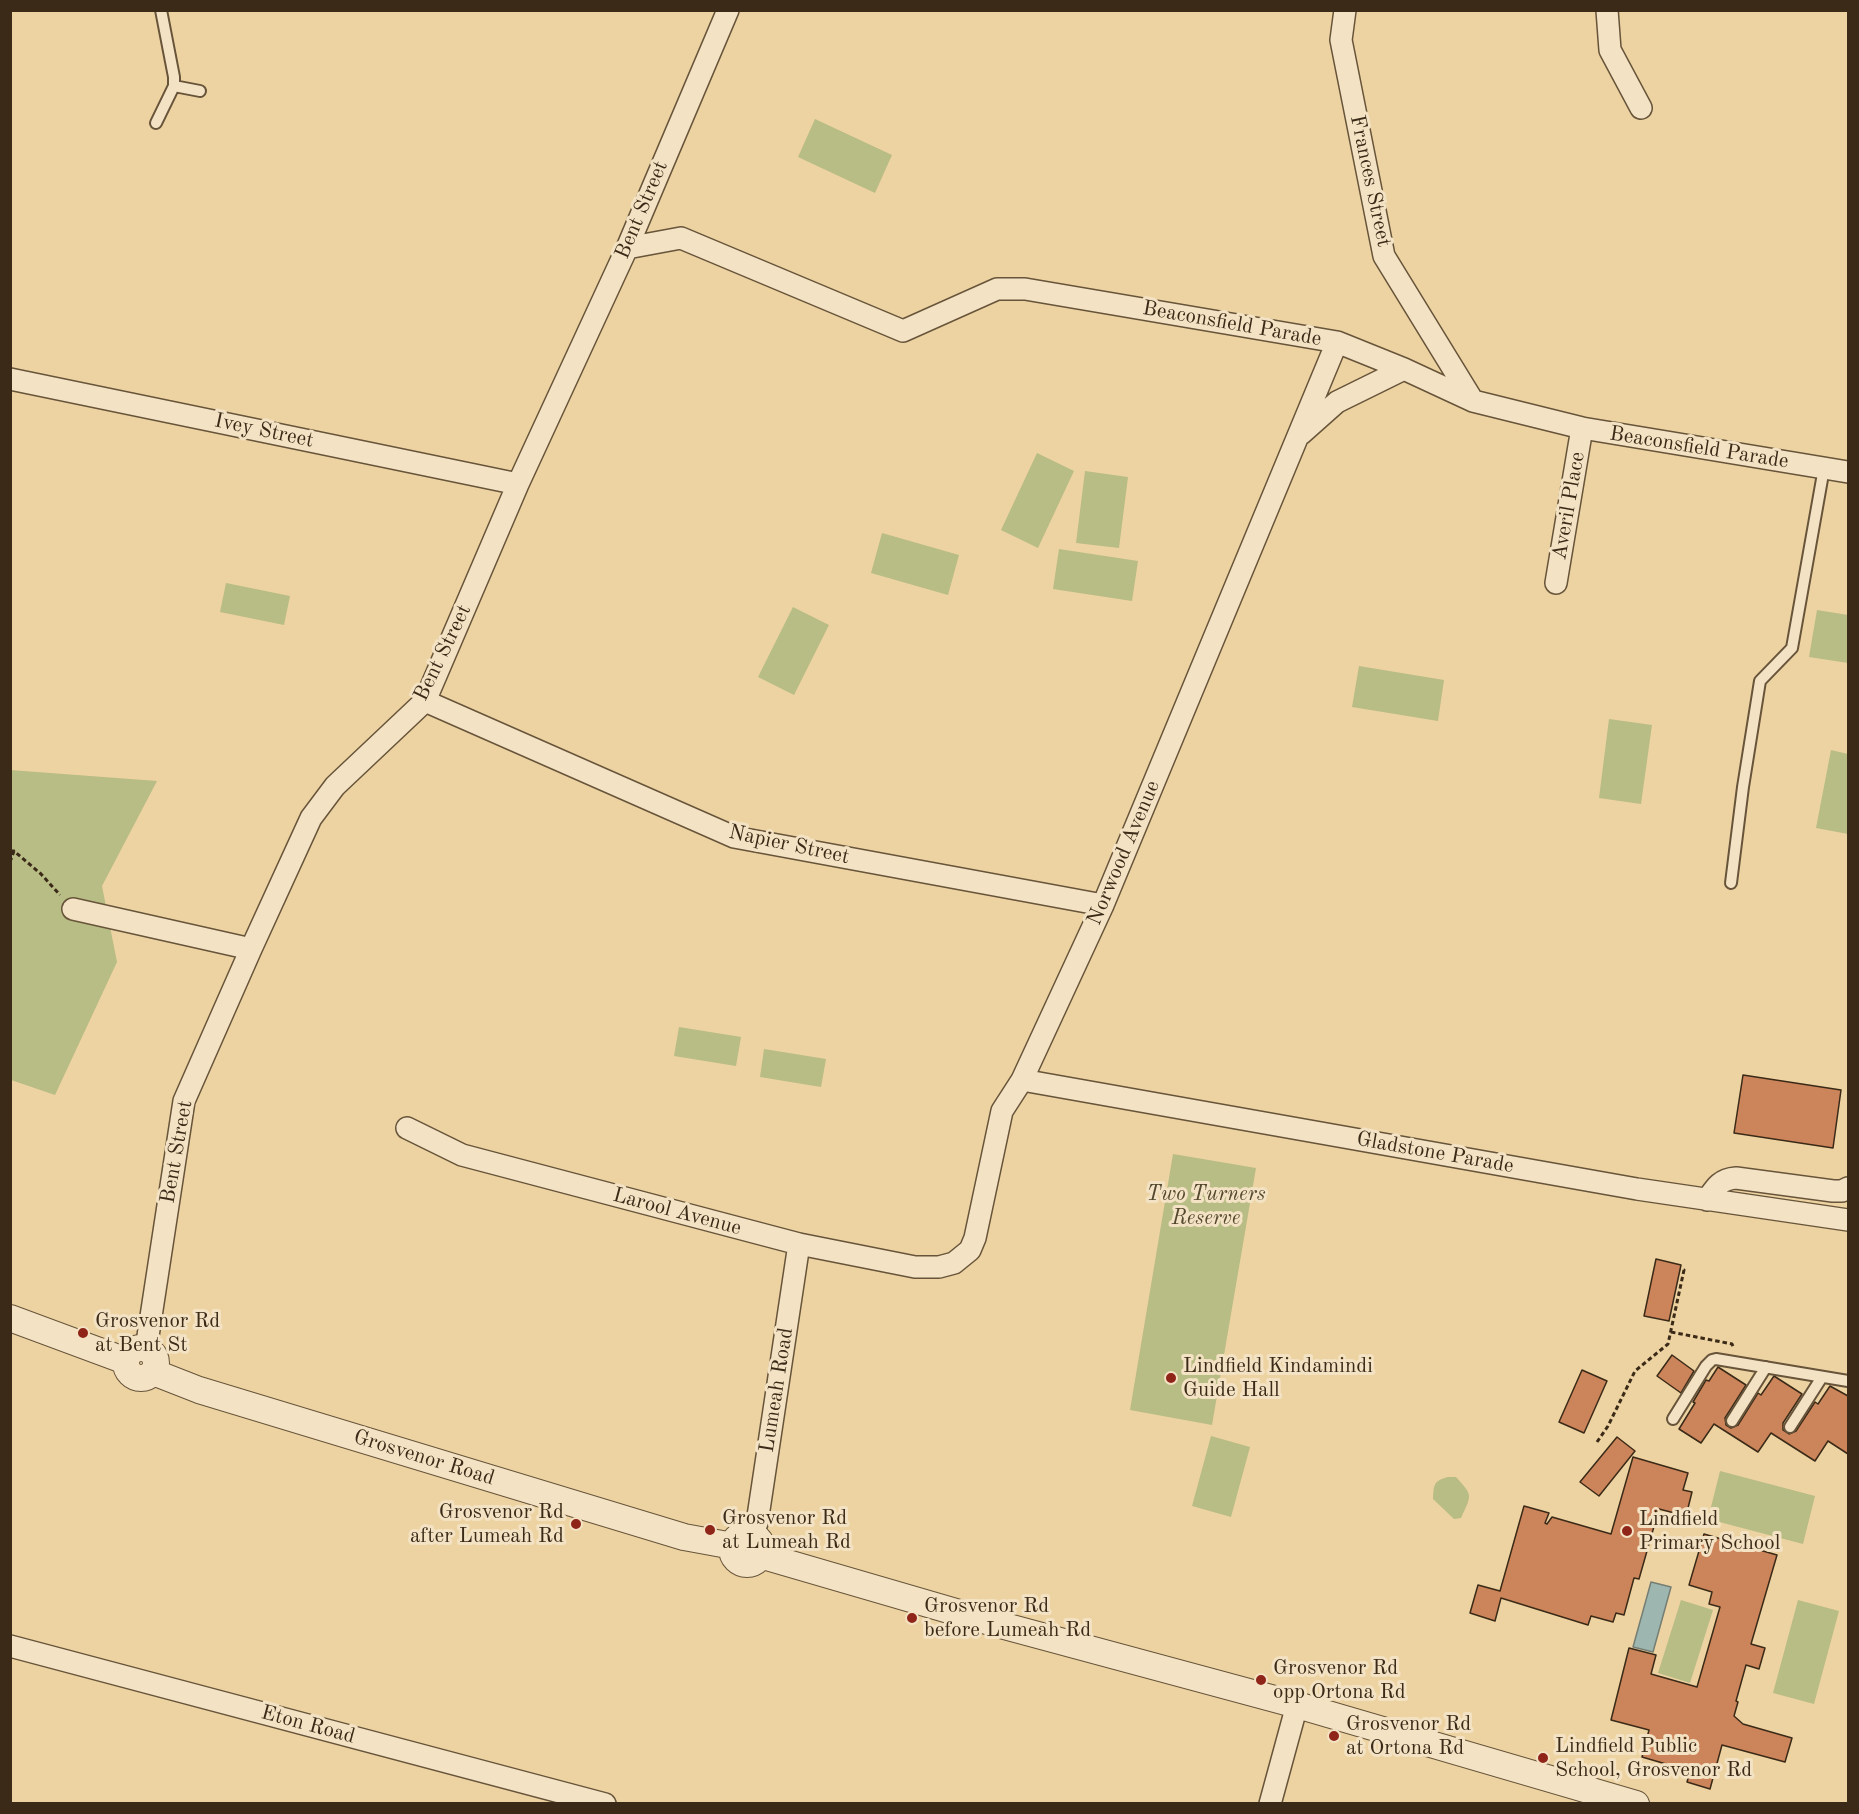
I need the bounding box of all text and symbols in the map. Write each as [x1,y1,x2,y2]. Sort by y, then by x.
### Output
street label: Frances Street [1344,113,1396,249]
street label: Bent Street [610,157,674,263]
street label: Beaconsfield Parade [1141,296,1323,352]
street label: Ivey Street [212,408,316,454]
street label: Beaconsfield Parade [1608,421,1790,475]
street label: Averil Place [1547,450,1591,562]
street label: Bent Street [409,601,477,705]
street label: Norwood Avenue [1082,777,1166,929]
street label: Napier Street [726,820,852,870]
street label: Bent Street [156,1098,198,1206]
street label: Gladstone Parade [1354,1127,1516,1179]
park label: Two Turners Reserve [1146,1181,1266,1231]
street label: Larool Avenue [610,1183,744,1241]
place label: Grosvenor Rd at Bent St [95,1308,220,1358]
marker: Grosvenor Rd at Bent St [76,1326,90,1340]
street label: Lumeah Road [755,1326,799,1454]
place label: Lindfield Kindamindi Guide Hall [1183,1353,1373,1403]
marker: Lindfield Kindamindi Guide Hall [1164,1371,1178,1385]
street label: Grosvenor Road [350,1425,498,1491]
place label: Grosvenor Rd after Lumeah Rd [410,1499,564,1549]
place label: Grosvenor Rd at Lumeah Rd [722,1505,851,1555]
place label: Lindfield Primary School [1639,1506,1780,1556]
marker: Grosvenor Rd after Lumeah Rd [569,1517,583,1531]
marker: Grosvenor Rd at Lumeah Rd [703,1523,717,1537]
marker: Lindfield Primary School [1620,1524,1634,1538]
place label: Grosvenor Rd before Lumeah Rd [924,1593,1091,1643]
marker: Grosvenor Rd before Lumeah Rd [905,1611,919,1625]
place label: Grosvenor Rd opp Ortona Rd [1273,1655,1406,1705]
marker: Grosvenor Rd opp Ortona Rd [1254,1673,1268,1687]
street label: Eton Road [258,1700,358,1750]
place label: Grosvenor Rd at Ortona Rd [1346,1711,1471,1761]
marker: Grosvenor Rd at Ortona Rd [1327,1729,1341,1743]
place label: Lindfield Public School, Grosvenor Rd [1555,1733,1752,1783]
marker: Lindfield Public School, Grosvenor Rd [1536,1751,1550,1765]

